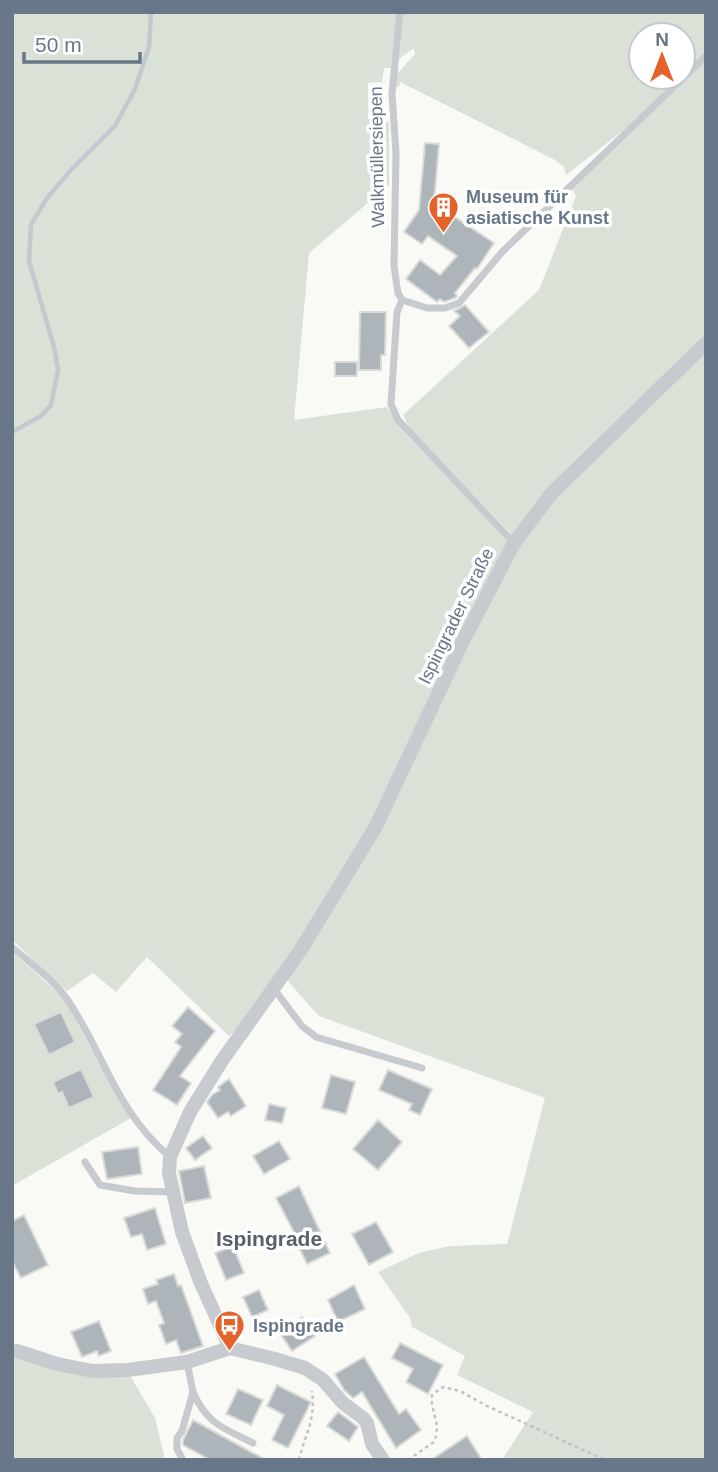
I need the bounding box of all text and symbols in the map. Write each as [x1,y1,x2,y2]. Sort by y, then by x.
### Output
scale bar [24,21,140,65]
north arrow [627,21,697,91]
text: N [655,29,669,50]
text: 50 m [35,33,82,56]
street label: Walkmüllersiepen [366,86,388,228]
place label: Museum für asiatische Kunst [466,187,609,228]
building icon: Museum für asiatische Kunst [426,190,460,234]
street label: Ispingrader Straße [414,545,498,687]
district label: Ispingrade [216,1227,322,1250]
bus stop icon: Ispingrade [213,1309,247,1353]
place label: Ispingrade [253,1316,344,1336]

